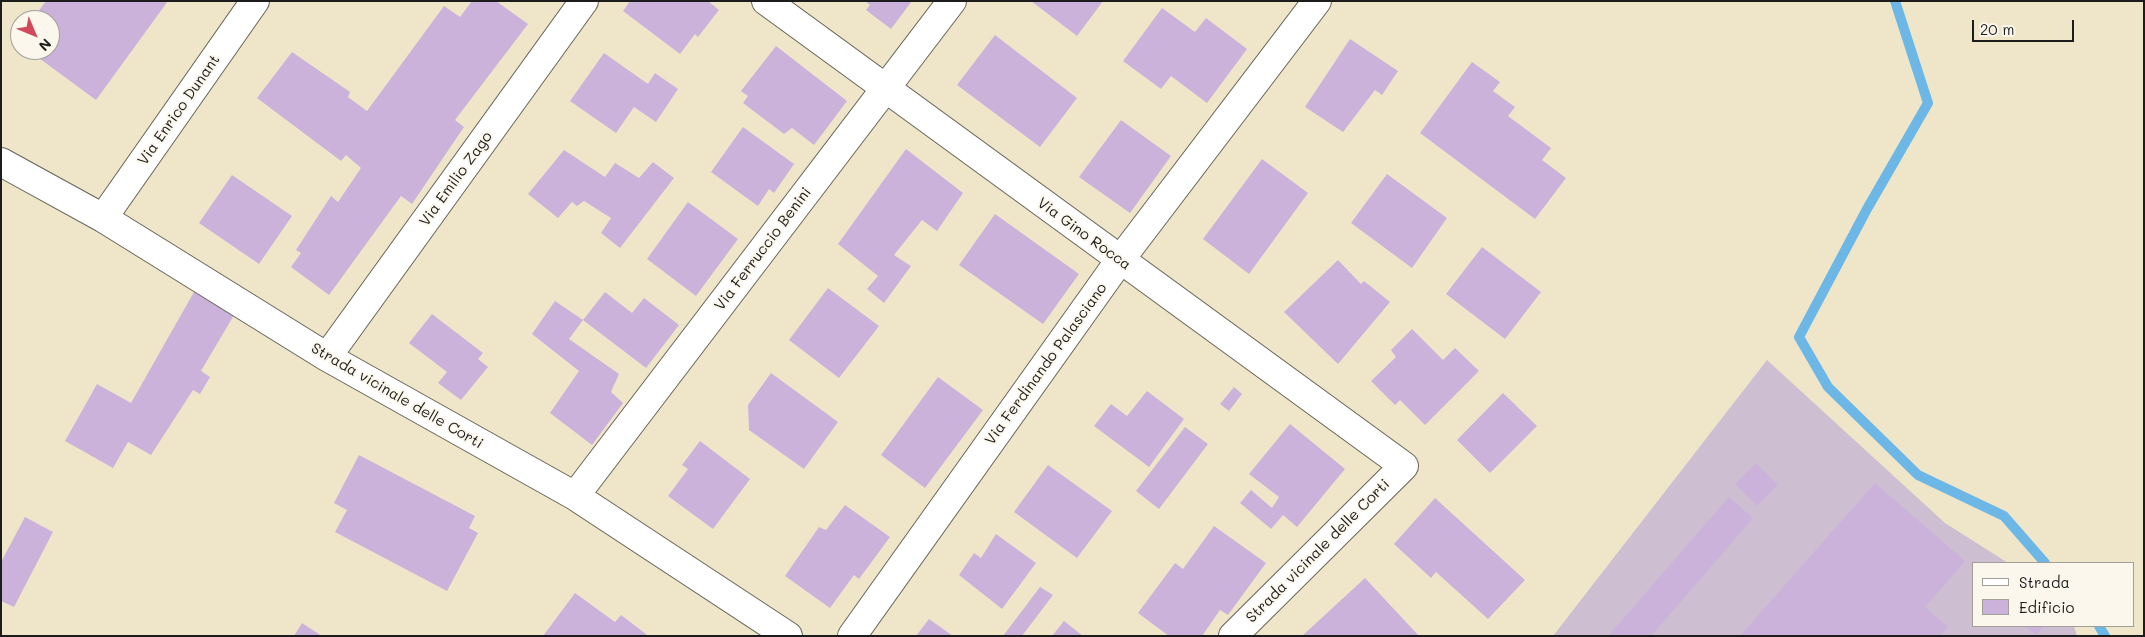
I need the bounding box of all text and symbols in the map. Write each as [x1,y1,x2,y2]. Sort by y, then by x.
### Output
north arrow [10,10,60,60]
scale bar [1975,10,2078,42]
text: 20 m [1980,19,2014,39]
text: N [35,35,56,56]
street label: Via Enrico Dunant [134,51,224,169]
street label: Via Emilio Zago [416,128,496,230]
street label: Via Ferruccio Benini [711,184,815,314]
street label: Via Gino Rocca [1034,194,1134,274]
street label: Via Ferdinando Palasciano [981,280,1111,448]
street label: Strada vicinale delle Corti [308,339,486,453]
street label: Strada vicinale delle Corti [1242,475,1394,627]
legend [1972,562,2135,627]
text: Strada [2019,572,2070,592]
text: Edificio [2019,597,2074,617]

